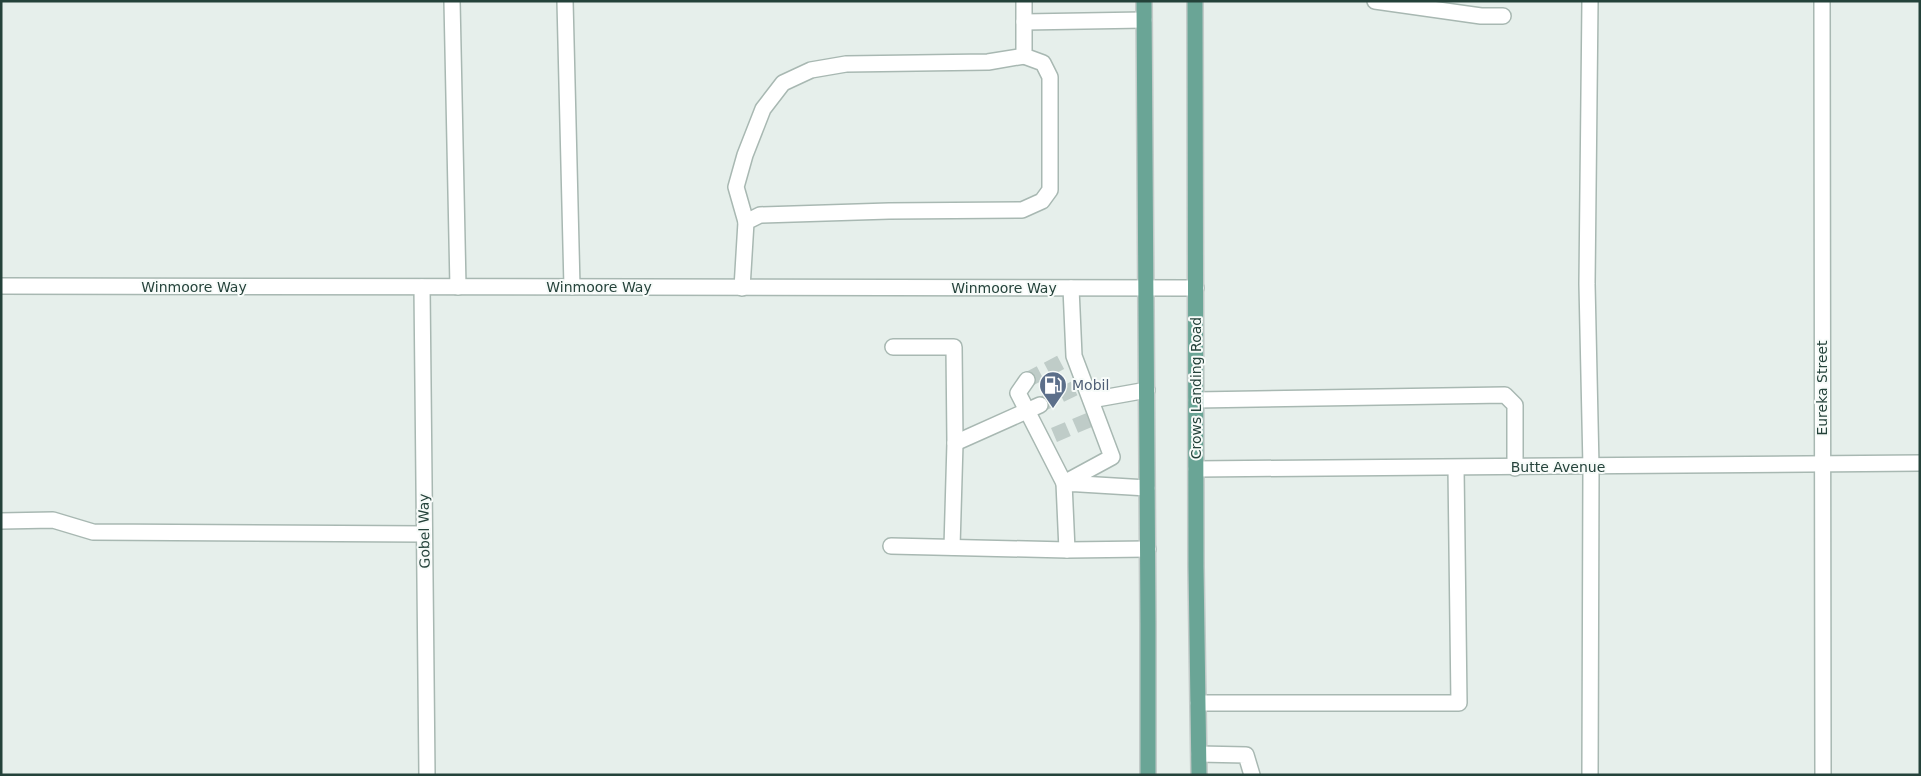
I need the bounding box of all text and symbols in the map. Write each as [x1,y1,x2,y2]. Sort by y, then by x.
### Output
street label: Winmoore Way [141,279,247,295]
street label: Winmoore Way [546,279,652,295]
street label: Winmoore Way [951,280,1057,296]
street label: Crows Landing Road [1188,317,1204,459]
street label: Eureka Street [1814,340,1830,436]
fuel station icon: Mobil [1038,370,1068,409]
place label: Mobil [1072,377,1109,393]
street label: Butte Avenue [1511,459,1605,475]
street label: Gobel Way [415,493,433,569]

